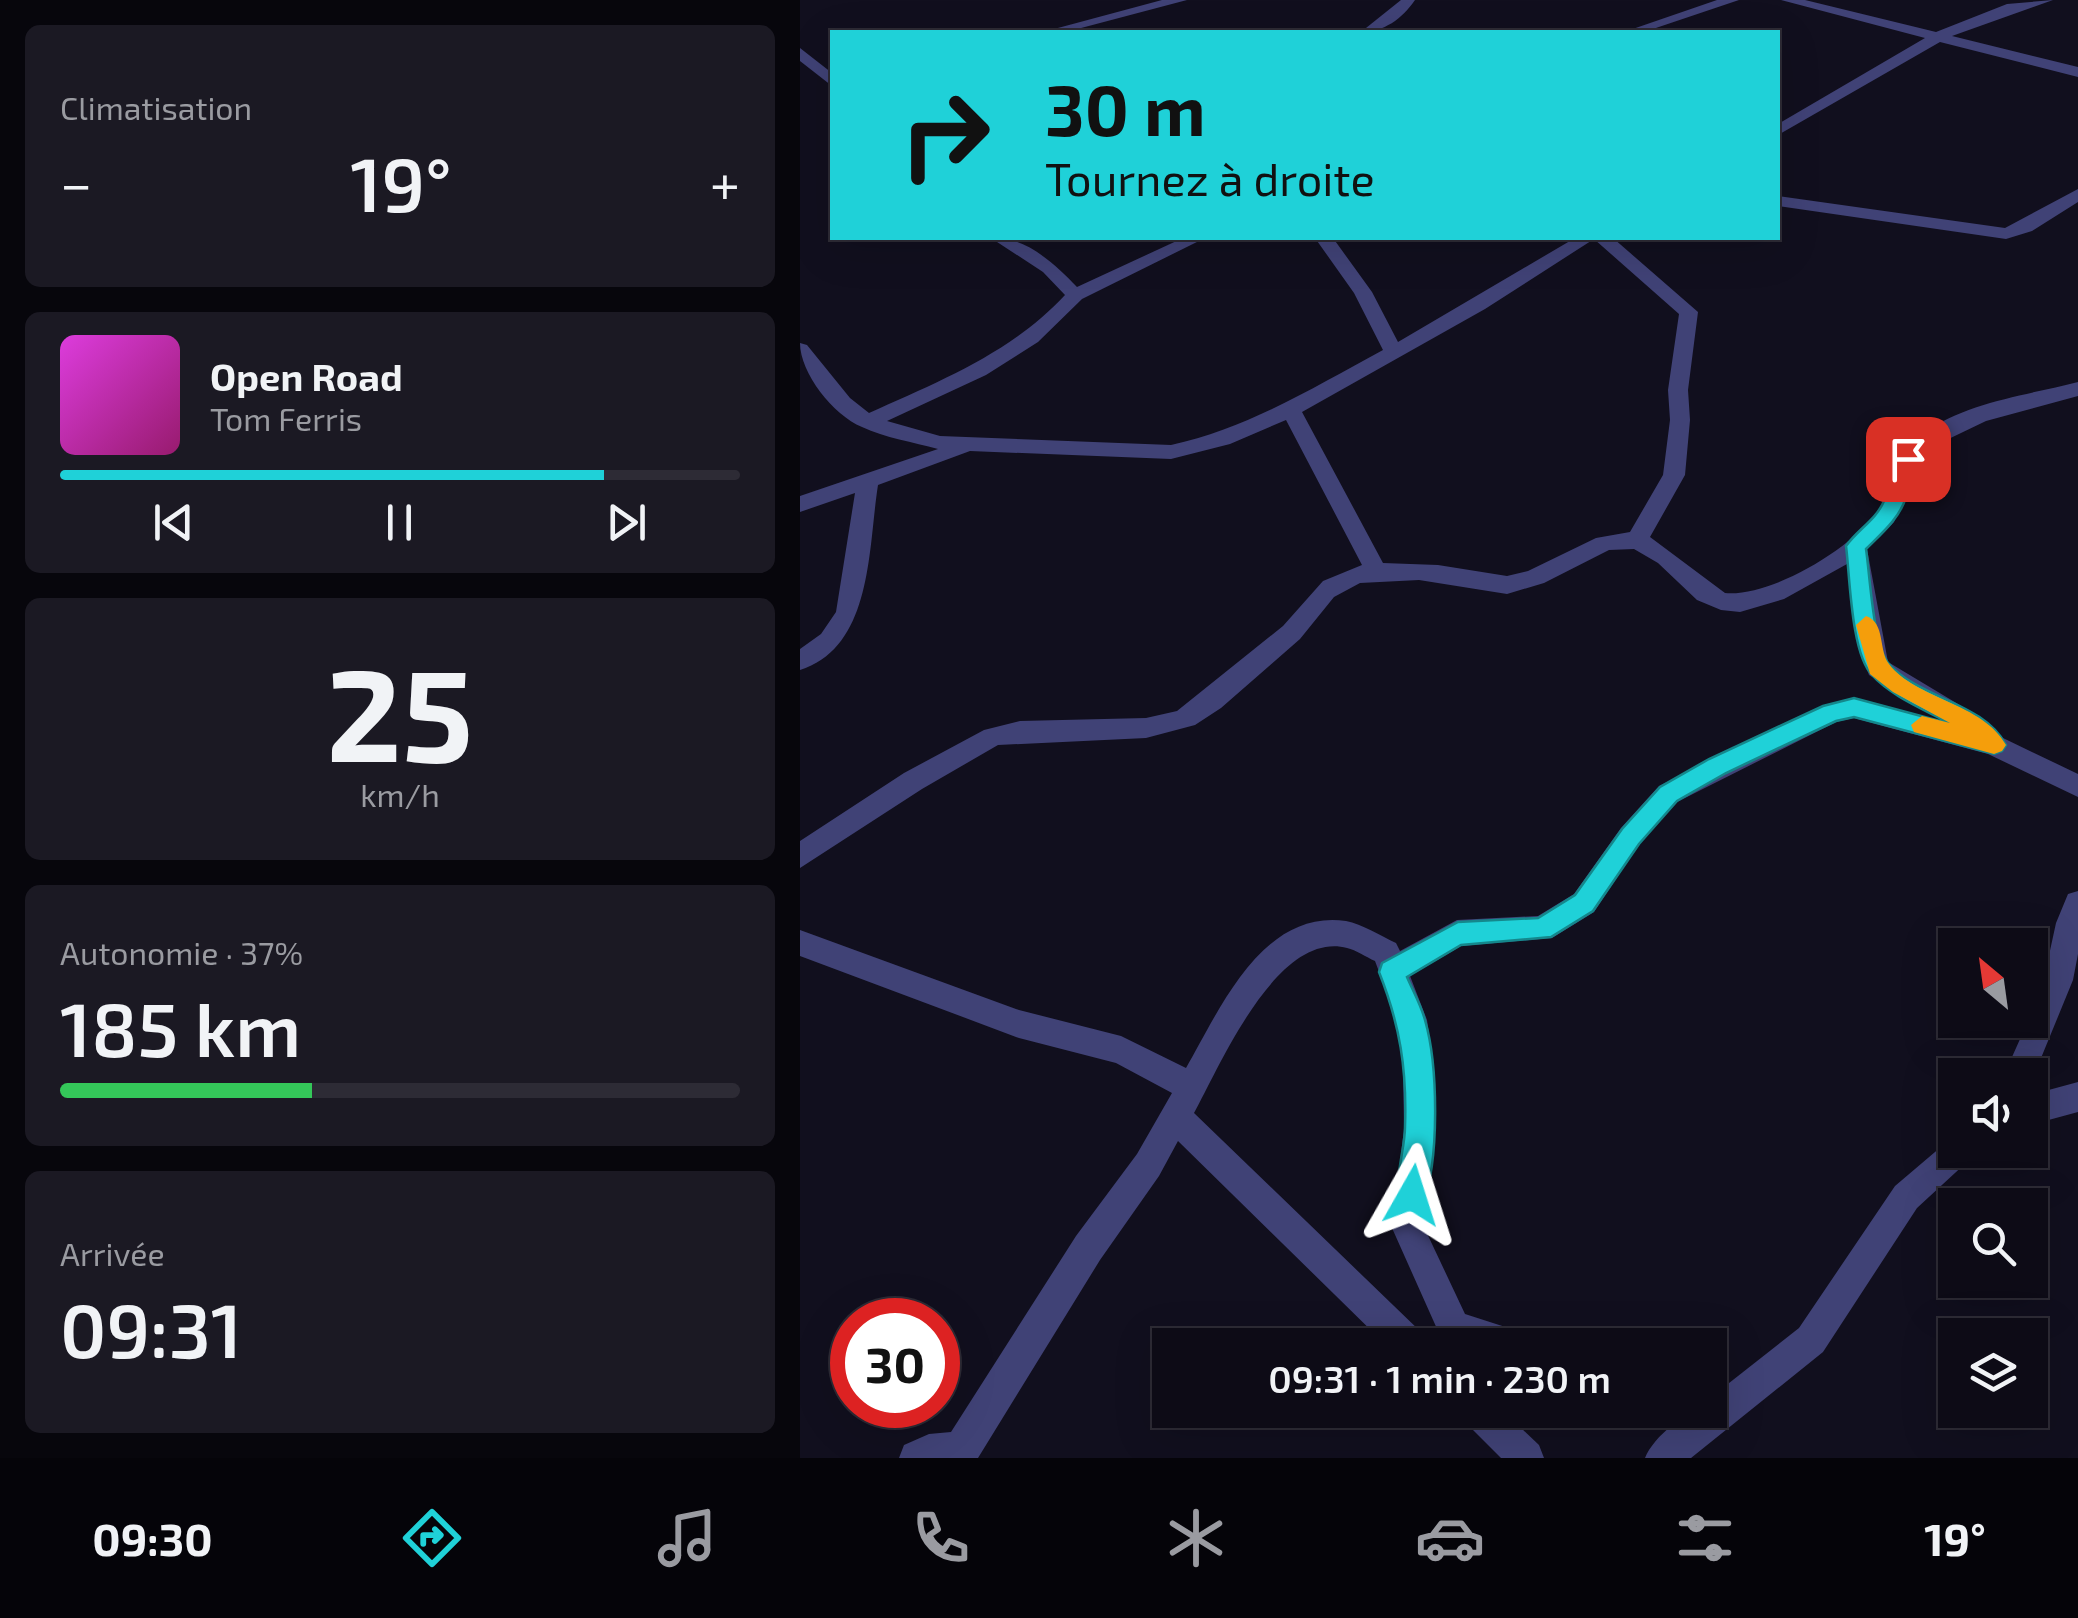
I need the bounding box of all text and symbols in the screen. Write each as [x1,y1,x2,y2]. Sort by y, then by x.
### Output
text: 30 m [1045,66,1206,150]
icon: right [880,70,1010,200]
text: Climatisation [60,88,252,126]
text: 19° [350,137,452,227]
text: − [60,149,92,215]
text: + [710,149,740,215]
text: Tournez à droite [1045,151,1375,205]
text: Open Road [210,353,403,399]
text: Tom Ferris [210,399,362,437]
pin [1866,417,1951,502]
icon: arrive [1881,432,1936,487]
icon: previous [146,495,201,550]
icon: pause [372,495,427,550]
icon: next [599,495,654,550]
text: 25 [326,632,474,788]
text: km/h [360,775,440,813]
north arrow [1938,928,2048,1038]
map controls [1938,928,2048,1428]
text: Autonomie · 37% [60,933,303,971]
text: 185 km [60,982,301,1072]
button: sound [1938,1058,2048,1168]
position arrow [1360,1143,1464,1247]
button: search [1938,1188,2048,1298]
text: Arrivée [60,1234,165,1272]
text: 09:31 [60,1283,242,1373]
speed limit sign: 30 [830,1298,960,1428]
button: layers [1938,1318,2048,1428]
text: 09:31 · 1 min · 230 m [1268,1355,1611,1401]
icon: directions [397,1503,467,1573]
icon: music [652,1503,722,1573]
icon: phone [906,1503,976,1573]
icon: climate [1161,1503,1231,1573]
icon: car [1415,1503,1485,1573]
icon: filters [1670,1503,1740,1573]
text: 09:30 [92,1511,213,1565]
text: 19° [1924,1511,1986,1565]

